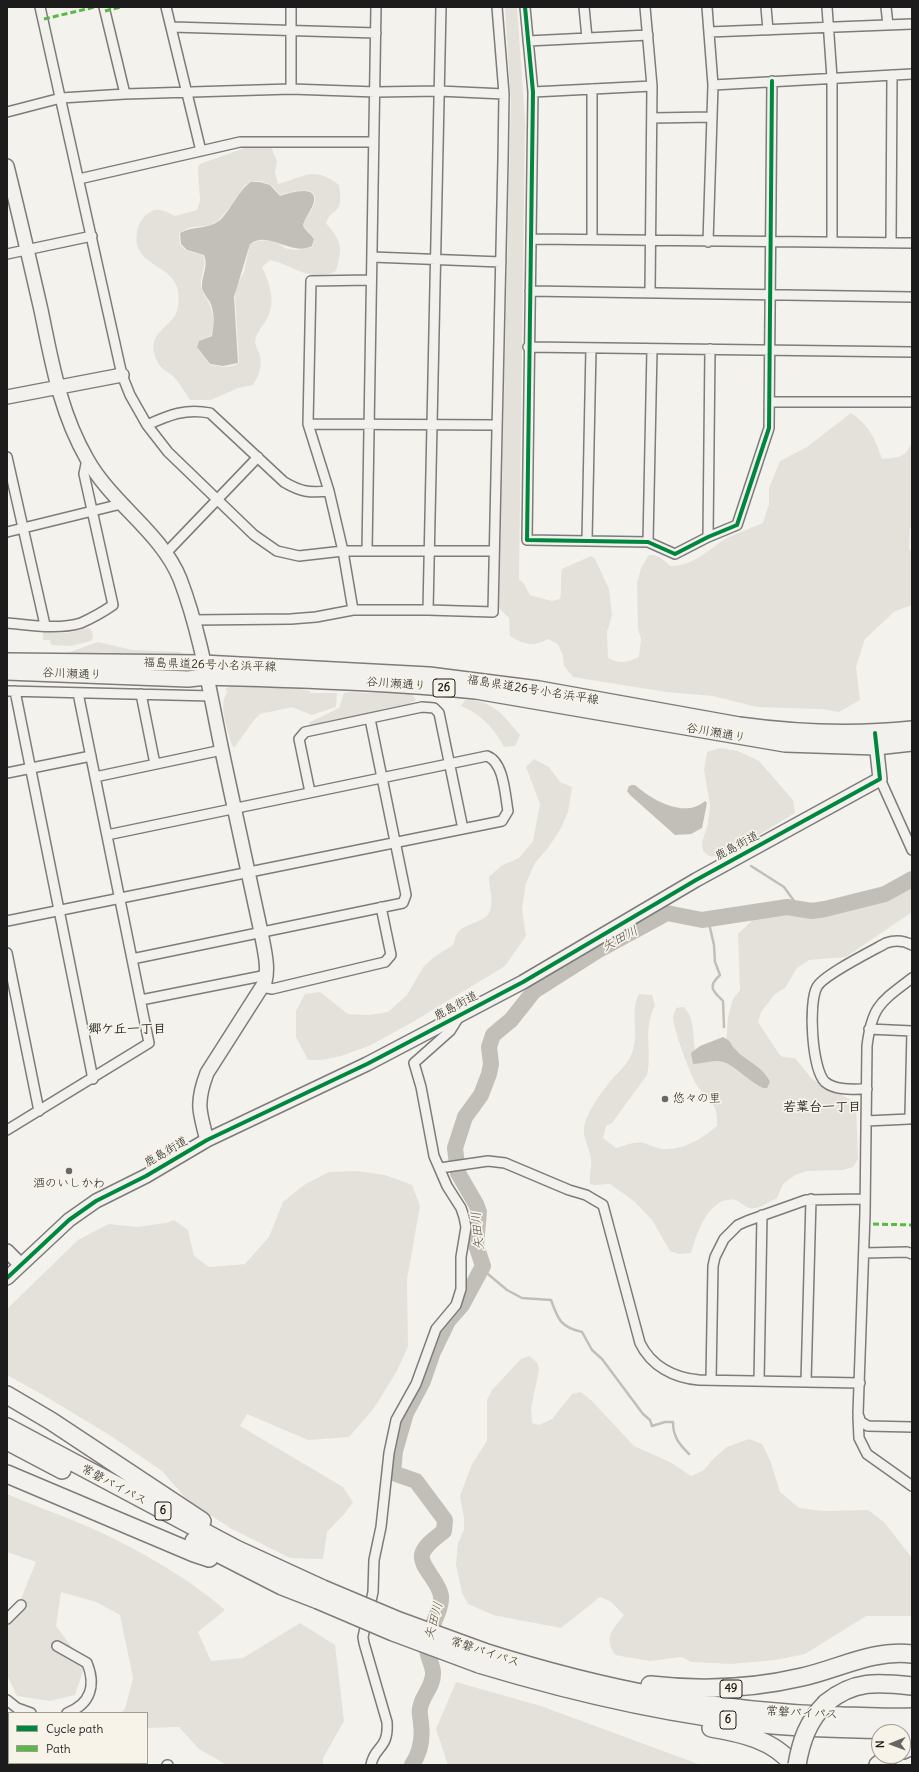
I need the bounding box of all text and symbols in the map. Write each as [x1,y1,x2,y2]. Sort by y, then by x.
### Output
street label: 福島県道26号小名浜平線 [143,655,277,675]
street label: 谷川瀬通り [42,666,102,682]
street label: 福島県道26号小名浜平線 [466,672,600,708]
street label: 谷川瀬通り [366,675,426,693]
road number: 26 [433,679,455,697]
street label: 谷川瀬通り [685,721,747,745]
street label: 鹿島街道 [712,828,762,864]
water label: 矢田川 [599,923,641,955]
street label: 鹿島街道 [431,988,481,1024]
district label: 郷ケ丘一丁目 [88,1021,166,1037]
place label: 悠々の里 [673,1092,721,1106]
marker: 悠々の里 [660,1094,670,1104]
district label: 若葉台一丁目 [783,1099,861,1115]
street label: 鹿島街道 [142,1134,190,1170]
marker: 酒のいしかわ [64,1166,74,1176]
place label: 酒のいしかわ [33,1177,105,1191]
water label: 矢田川 [469,1211,487,1251]
street label: 常磐バイパス [79,1462,149,1508]
road number: 6 [155,1502,171,1520]
water label: 矢田川 [421,1600,447,1642]
street label: 常磐バイパス [449,1634,521,1670]
road number: 49 [720,1680,742,1698]
street label: 常磐バイパス [766,1704,838,1722]
road number: 6 [720,1711,736,1729]
legend [8,1712,148,1764]
text: Cycle path [46,1721,103,1736]
north arrow [871,1724,911,1764]
text: N [873,1740,887,1748]
text: Path [46,1741,71,1756]

